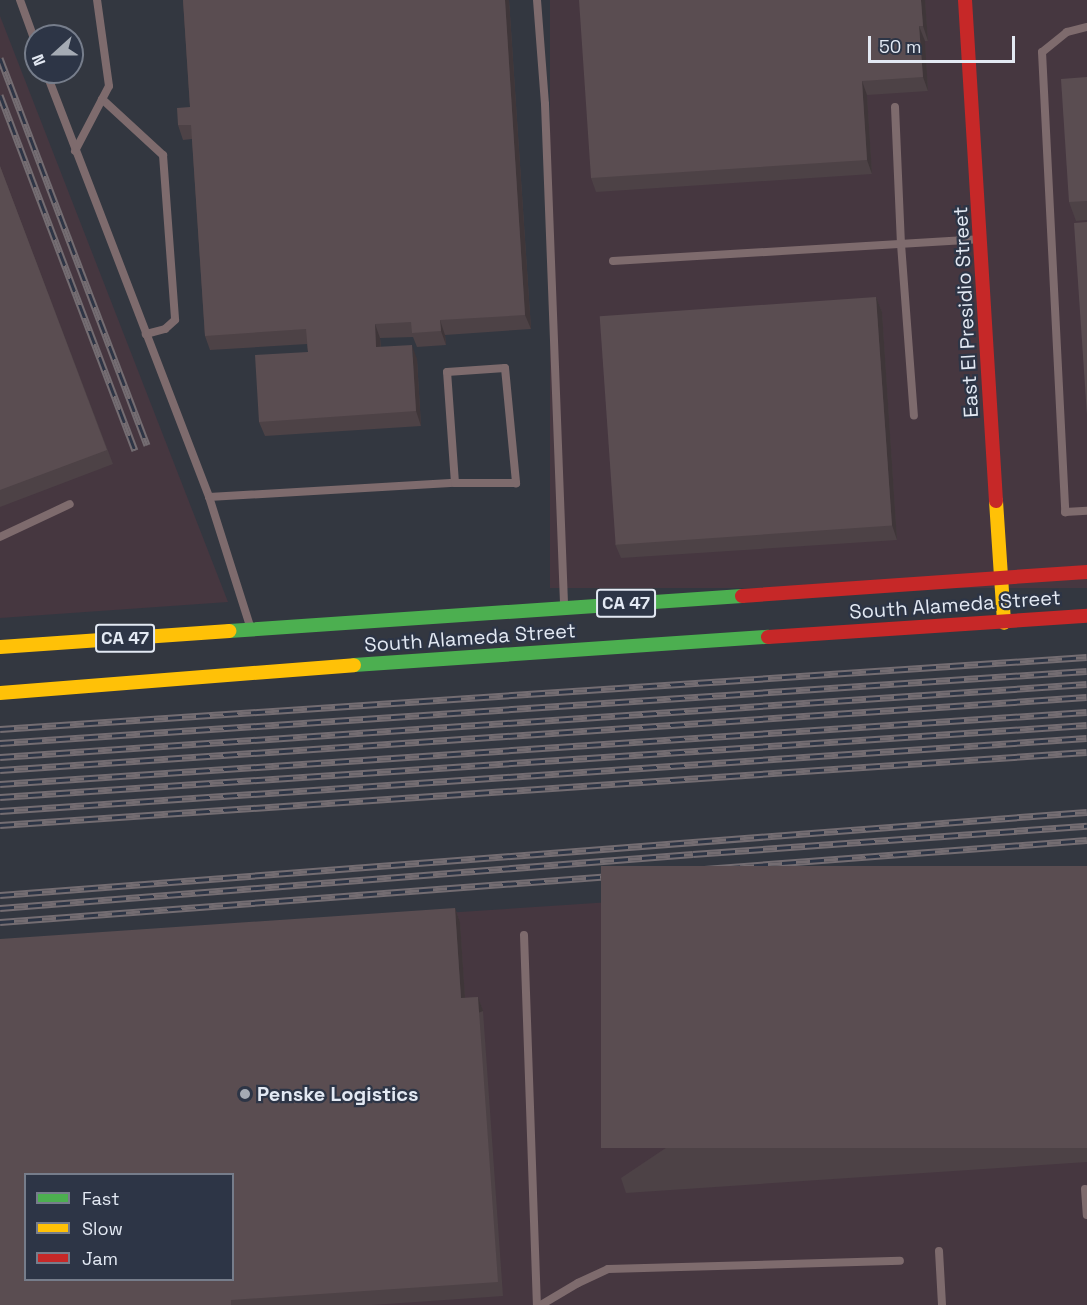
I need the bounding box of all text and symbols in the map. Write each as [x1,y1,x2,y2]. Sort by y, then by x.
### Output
north arrow [24,24,84,84]
scale bar [871,24,1018,62]
text: 50 m [879,35,921,58]
text: N [27,51,50,69]
street label: East El Presidio Street [948,206,984,418]
street label: South Alameda Street [848,586,1062,624]
road number: CA 47 [594,588,658,618]
street label: South Alameda Street [363,619,577,657]
road number: CA 47 [94,623,156,653]
place label: Penske Logistics [257,1082,419,1106]
marker: Penske Logistics [238,1087,252,1101]
legend [24,1173,234,1281]
text: Fast [82,1187,119,1210]
text: Slow [82,1217,123,1240]
text: Jam [82,1247,118,1270]

